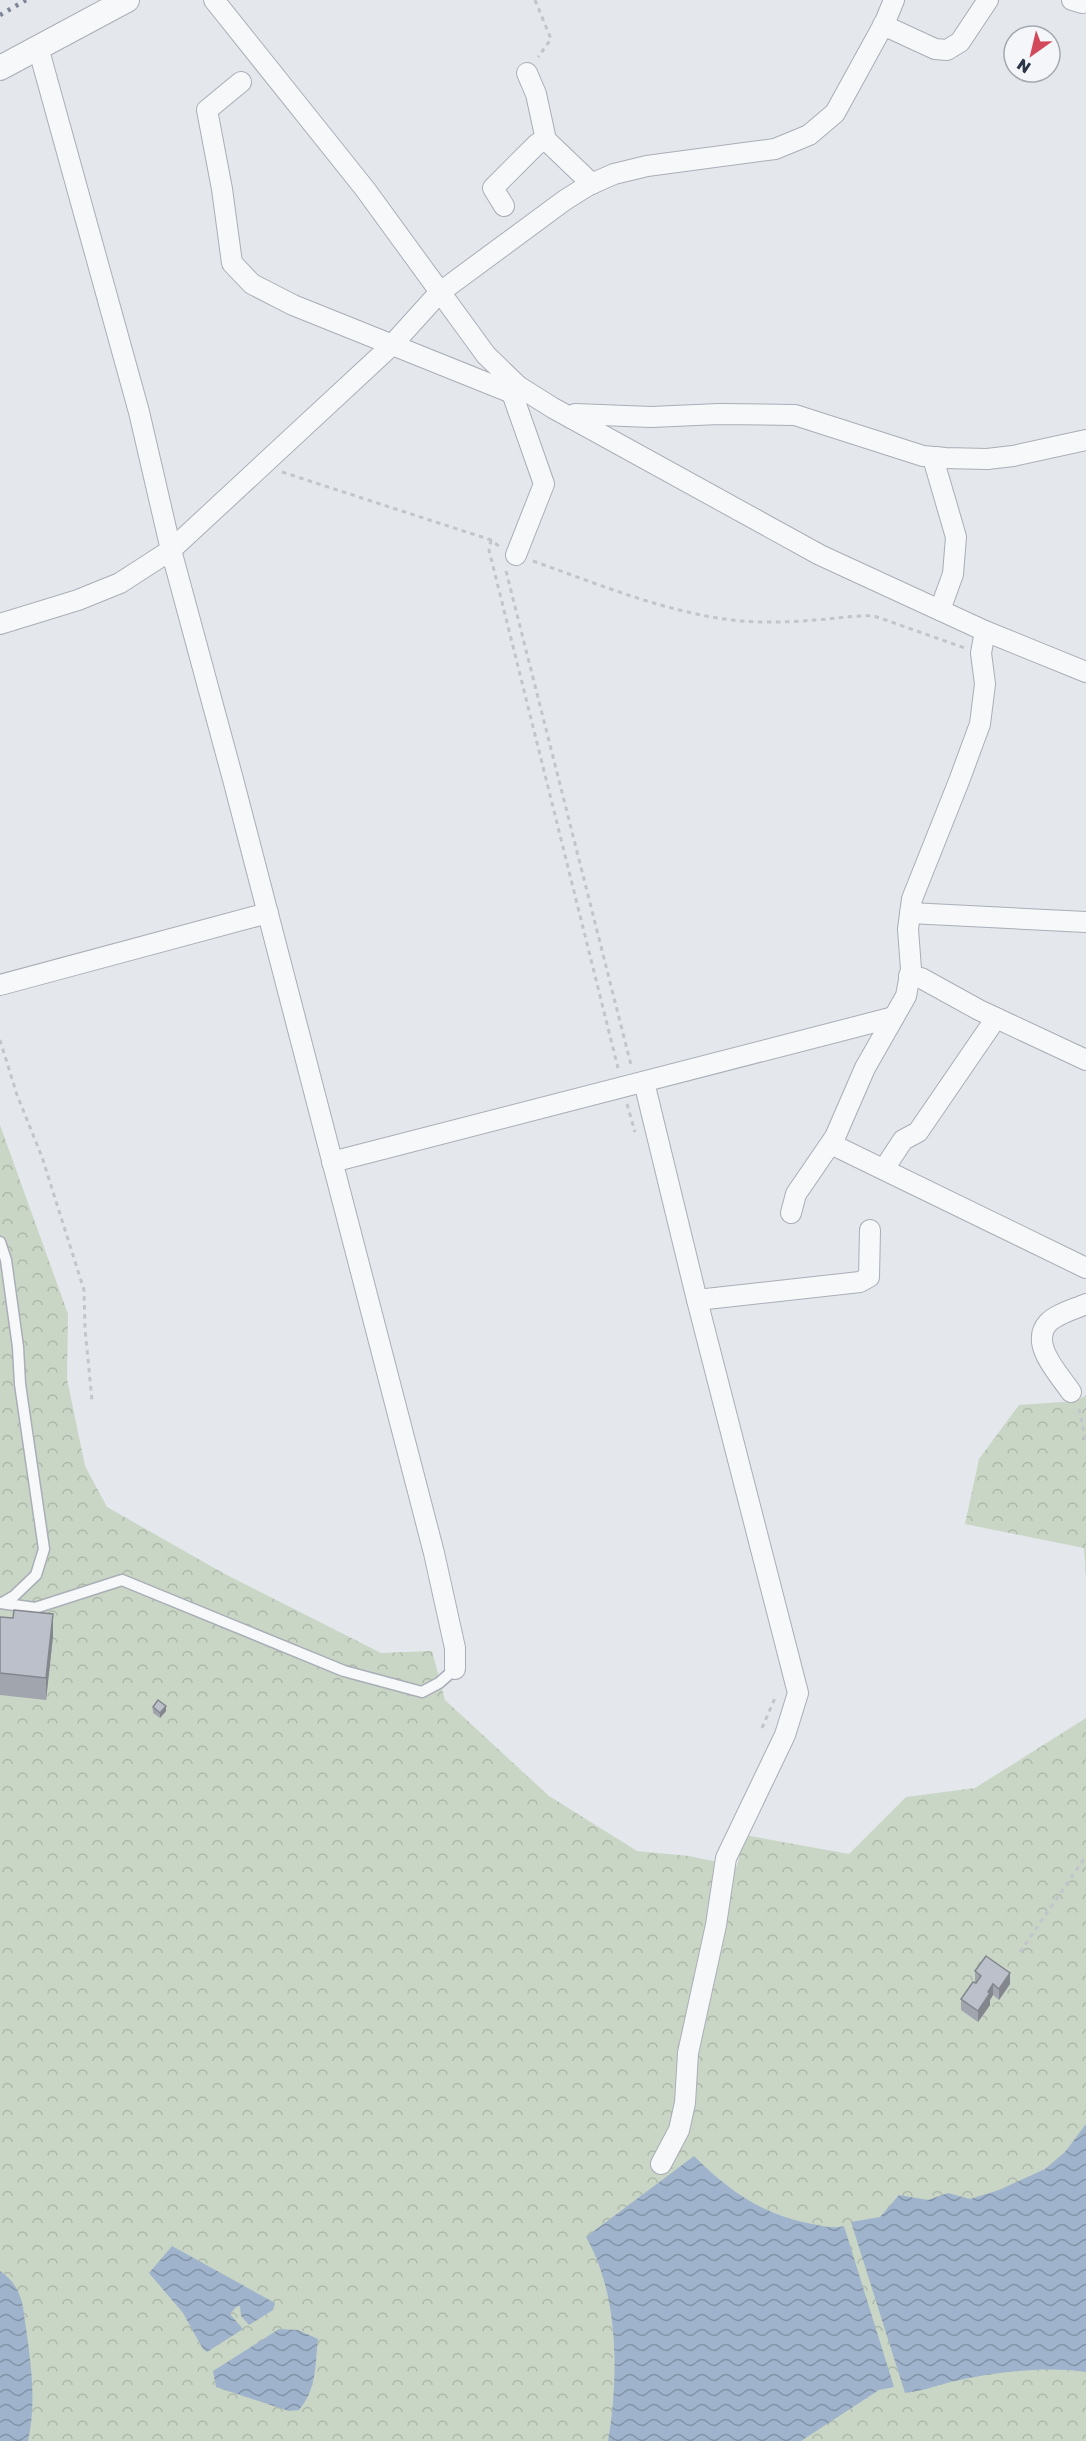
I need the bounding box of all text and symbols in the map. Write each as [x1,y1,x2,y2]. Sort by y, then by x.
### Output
north arrow [1002,24,1062,84]
text: N [1013,55,1034,78]

